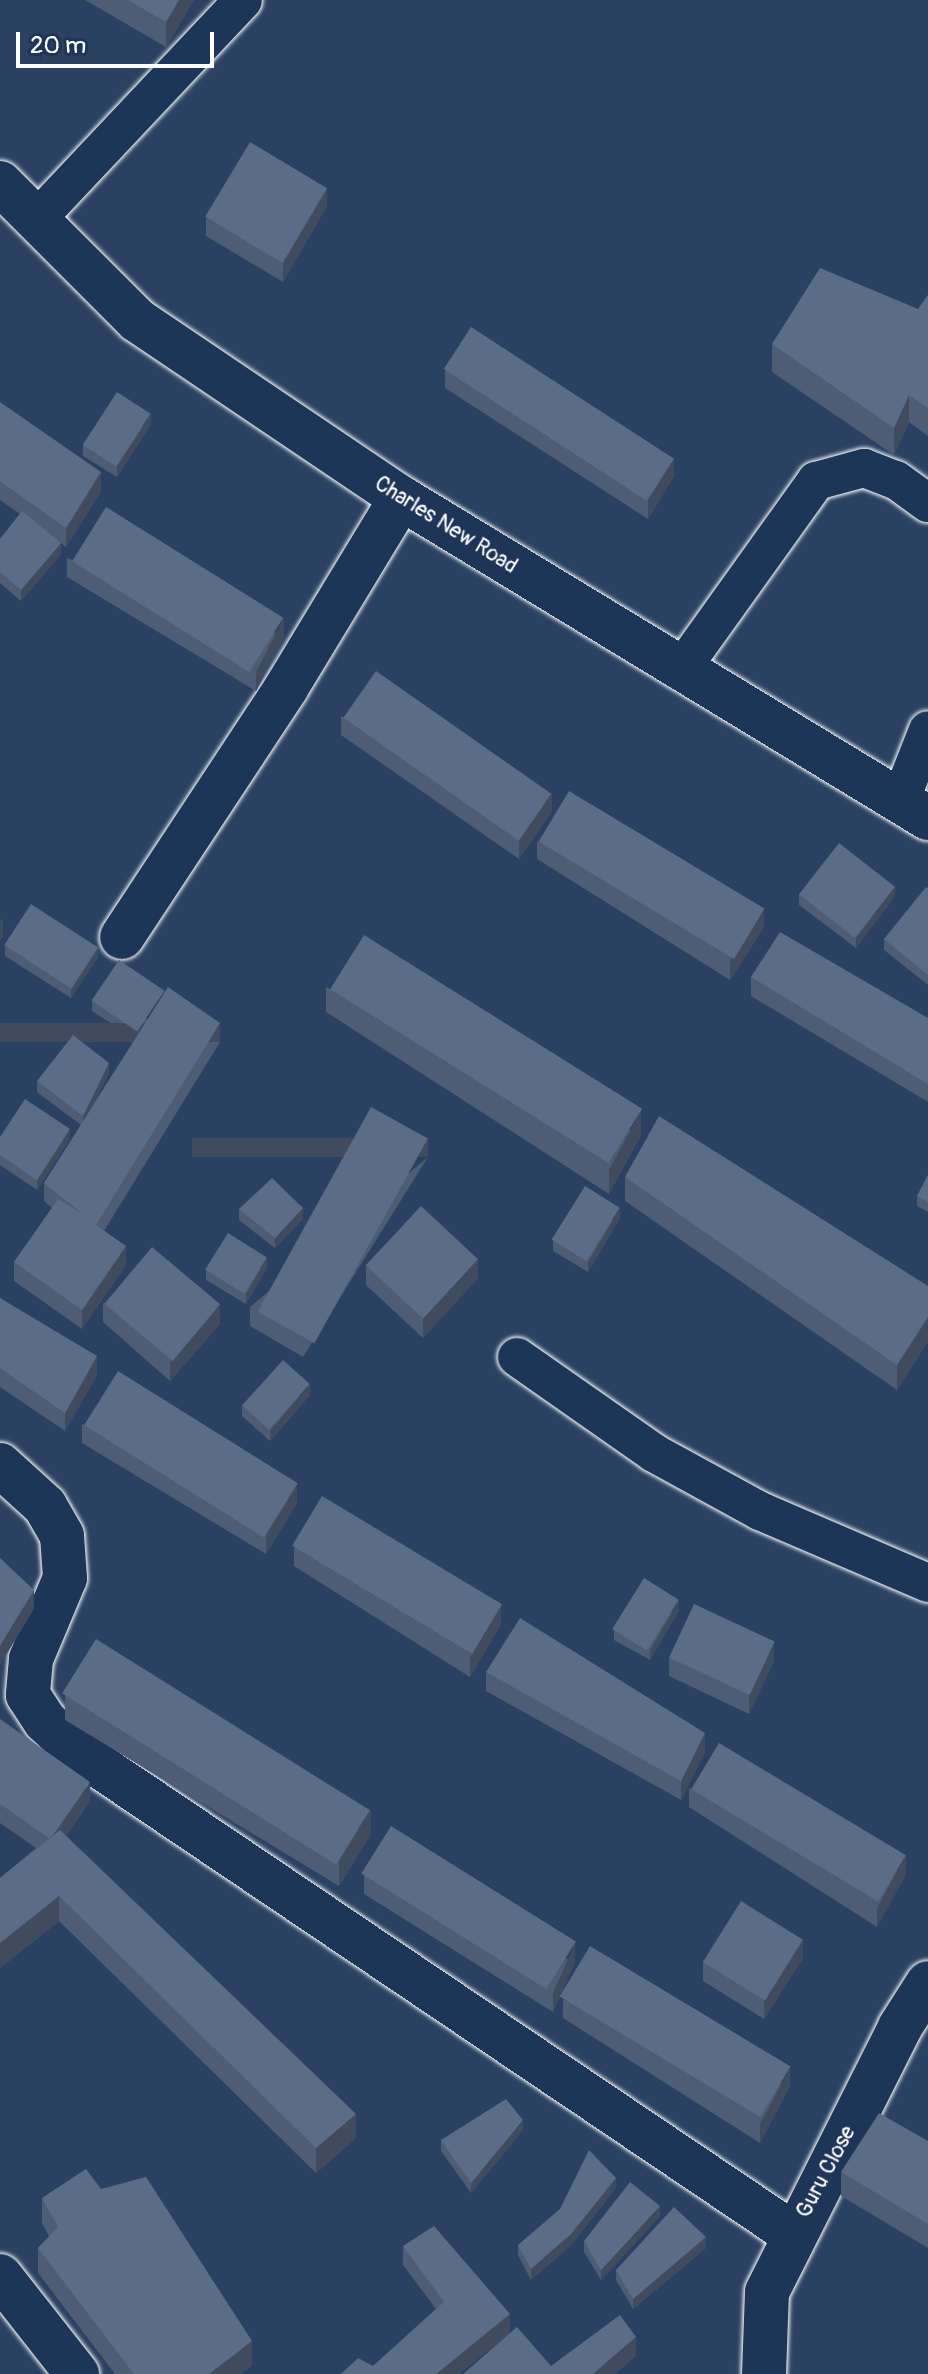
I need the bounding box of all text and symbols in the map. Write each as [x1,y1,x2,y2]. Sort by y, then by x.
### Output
scale bar [20,16,218,66]
text: 20 m [30,31,86,60]
street label: Charles New Road [370,470,522,580]
street label: Guru Close [791,2121,861,2223]

